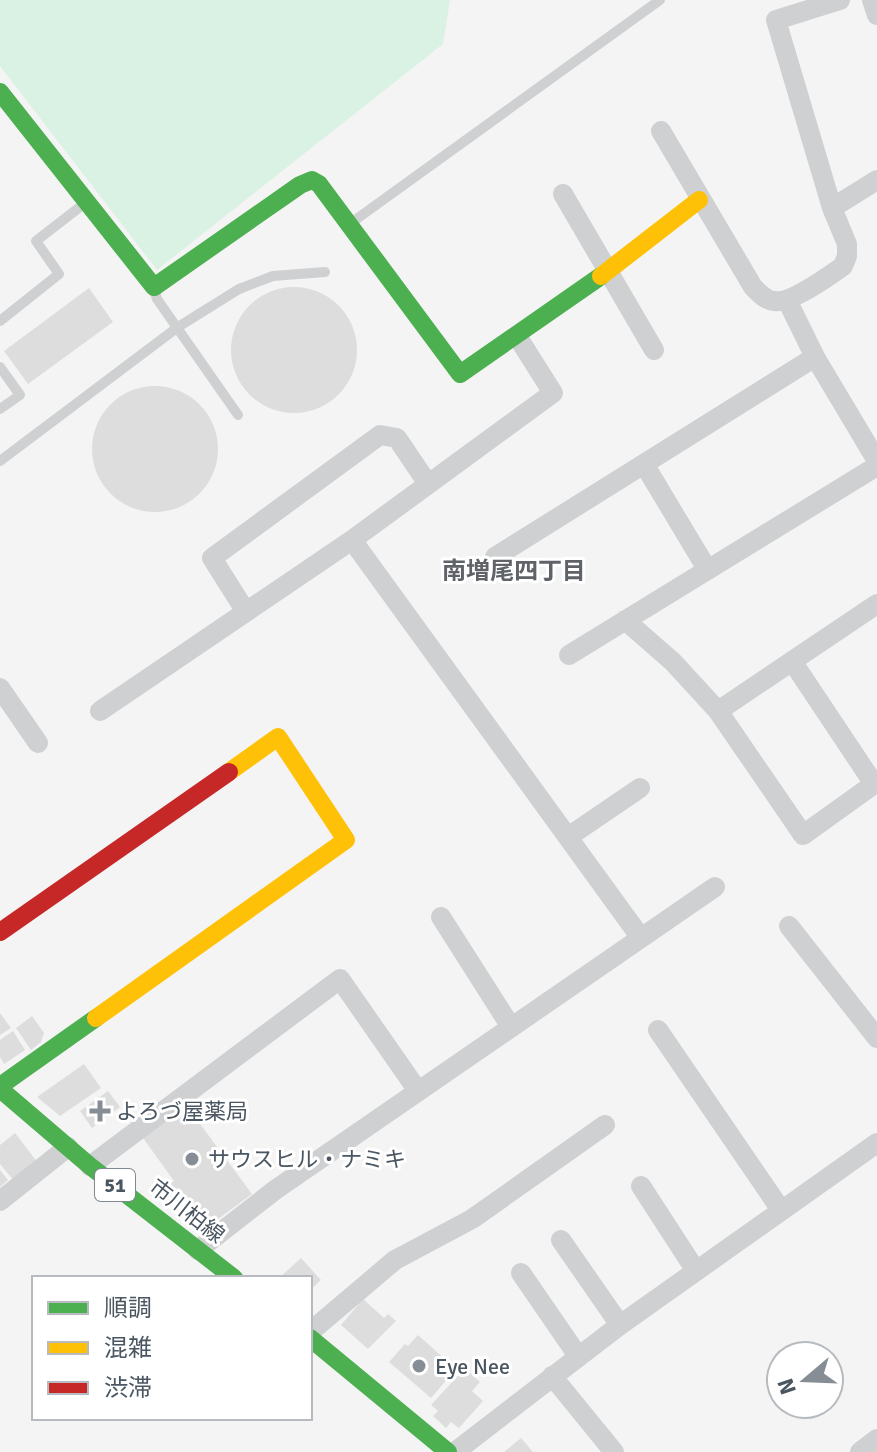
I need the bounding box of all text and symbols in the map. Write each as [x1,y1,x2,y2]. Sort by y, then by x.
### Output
district label: 南増尾四丁目 [442,556,586,586]
place label: よろづ屋薬局 [116,1098,248,1125]
marker: よろづ屋薬局 [91,1102,109,1120]
place label: サウスヒル・ナミキ [208,1146,406,1173]
marker: サウスヒル・ナミキ [183,1150,201,1168]
road number: 51 [95,1169,135,1201]
street label: 市川柏線 [144,1173,230,1249]
legend [32,1276,312,1420]
text: 順調 [104,1293,152,1323]
text: 混雑 [104,1333,152,1363]
north arrow [765,1340,845,1420]
place label: Eye Nee [435,1353,510,1380]
marker: Eye Nee [410,1357,428,1375]
text: 渋滞 [104,1373,152,1403]
text: N [771,1375,802,1398]

